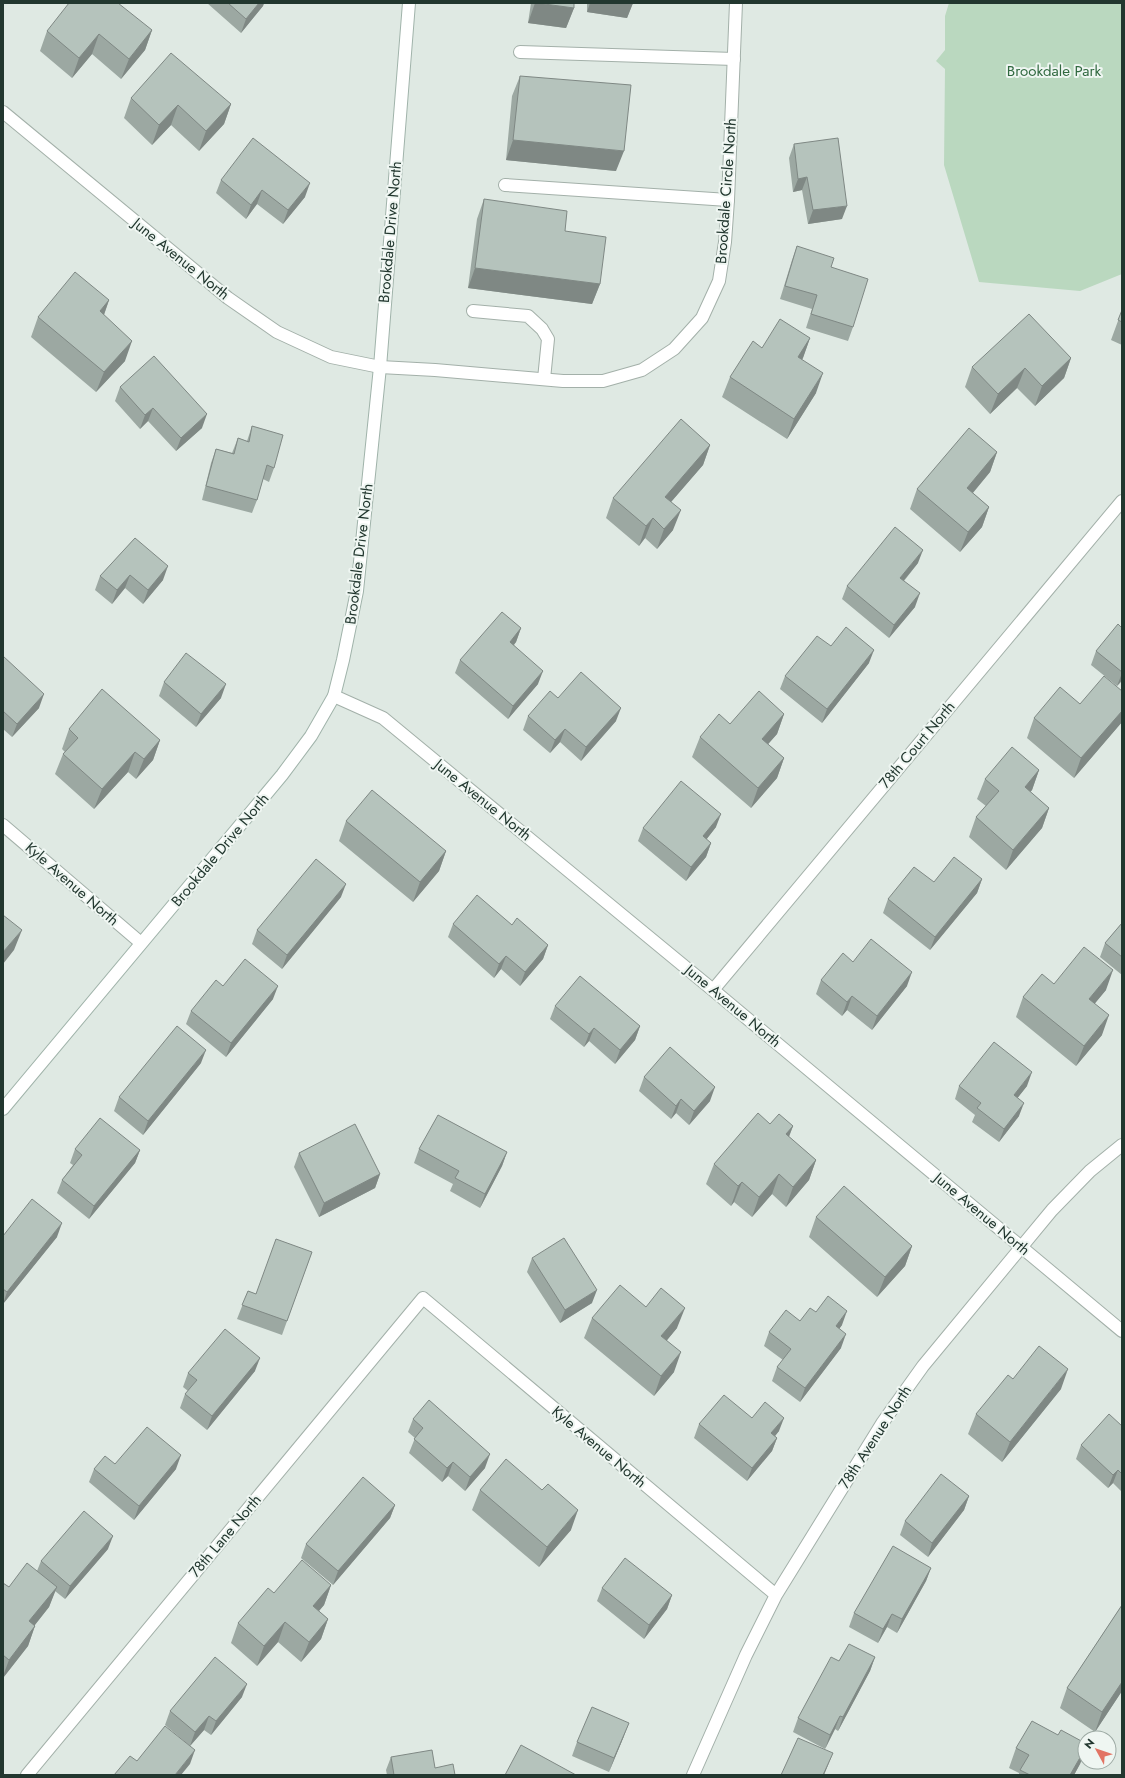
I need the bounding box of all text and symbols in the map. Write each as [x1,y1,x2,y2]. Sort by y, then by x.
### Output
park label: Brookdale Park [1007,60,1102,82]
street label: Brookdale Circle North [710,117,742,265]
street label: Brookdale Drive North [373,160,407,304]
street label: June Avenue North [126,212,234,305]
street label: Brookdale Drive North [339,482,379,626]
street label: 78th Court North [874,697,960,793]
street label: June Avenue North [428,753,536,846]
street label: Brookdale Drive North [166,789,274,911]
street label: Kyle Avenue North [20,837,124,931]
street label: June Avenue North [679,958,786,1053]
street label: June Avenue North [928,1166,1035,1261]
street label: 78th Avenue North [833,1381,917,1493]
street label: Kyle Avenue North [547,1401,651,1493]
street label: 78th Lane North [184,1490,266,1582]
north arrow [1077,1730,1117,1770]
text: N [1080,1735,1098,1752]

